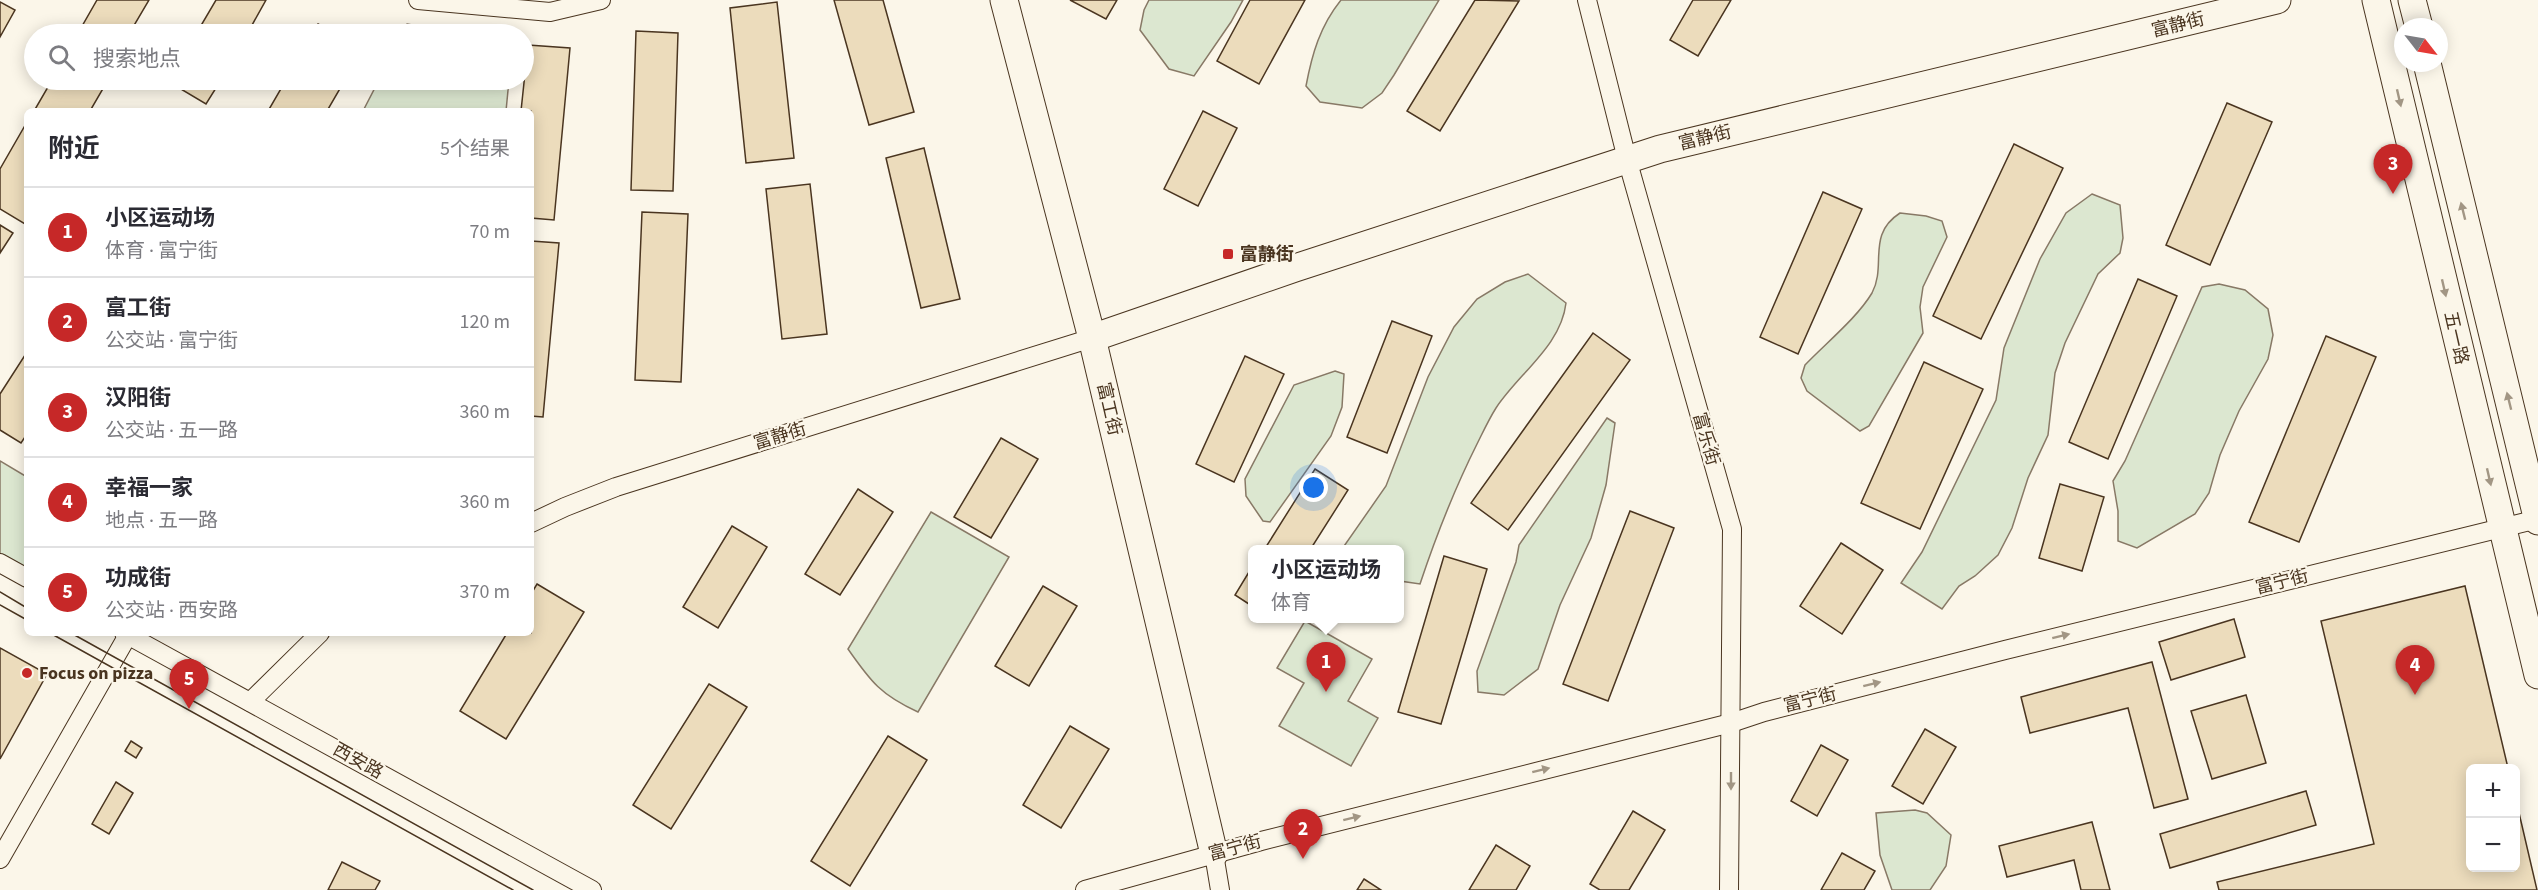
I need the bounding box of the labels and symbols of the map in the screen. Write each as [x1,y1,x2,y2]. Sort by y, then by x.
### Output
street label: 富静街 [2149,6,2207,44]
north arrow [2394,18,2448,72]
one-way arrow [2395,89,2405,107]
street label: 富静街 [1676,119,1734,157]
pin: 3 [2374,144,2412,194]
one-way arrow [2458,202,2468,220]
place label: 富静街 [1240,242,1294,267]
marker: 富静街 [1221,247,1235,261]
one-way arrow [2440,278,2450,297]
street label: 五一路 [2438,309,2474,367]
street label: 富工街 [1091,380,1127,438]
one-way arrow [2503,392,2513,410]
street label: 富乐街 [1687,410,1725,468]
street label: 富静街 [751,416,809,456]
one-way arrow [2485,468,2495,486]
your location [1299,473,1328,502]
street label: 富宁街 [2253,563,2311,601]
one-way arrow [2052,631,2070,641]
pin: 1 [1306,642,1346,692]
pin: 4 [2396,646,2434,695]
pin: 5 [170,660,208,709]
place label: Focus on pizza [39,661,153,686]
marker: Focus on pizza [20,666,34,680]
one-way arrow [1863,679,1881,689]
street label: 富宁街 [1781,681,1839,719]
street label: 西安路 [328,737,388,785]
one-way arrow [1532,764,1550,774]
one-way arrow [1726,772,1736,791]
pin: 2 [1284,810,1322,859]
one-way arrow [1343,812,1361,822]
street label: 富宁街 [1206,829,1264,867]

